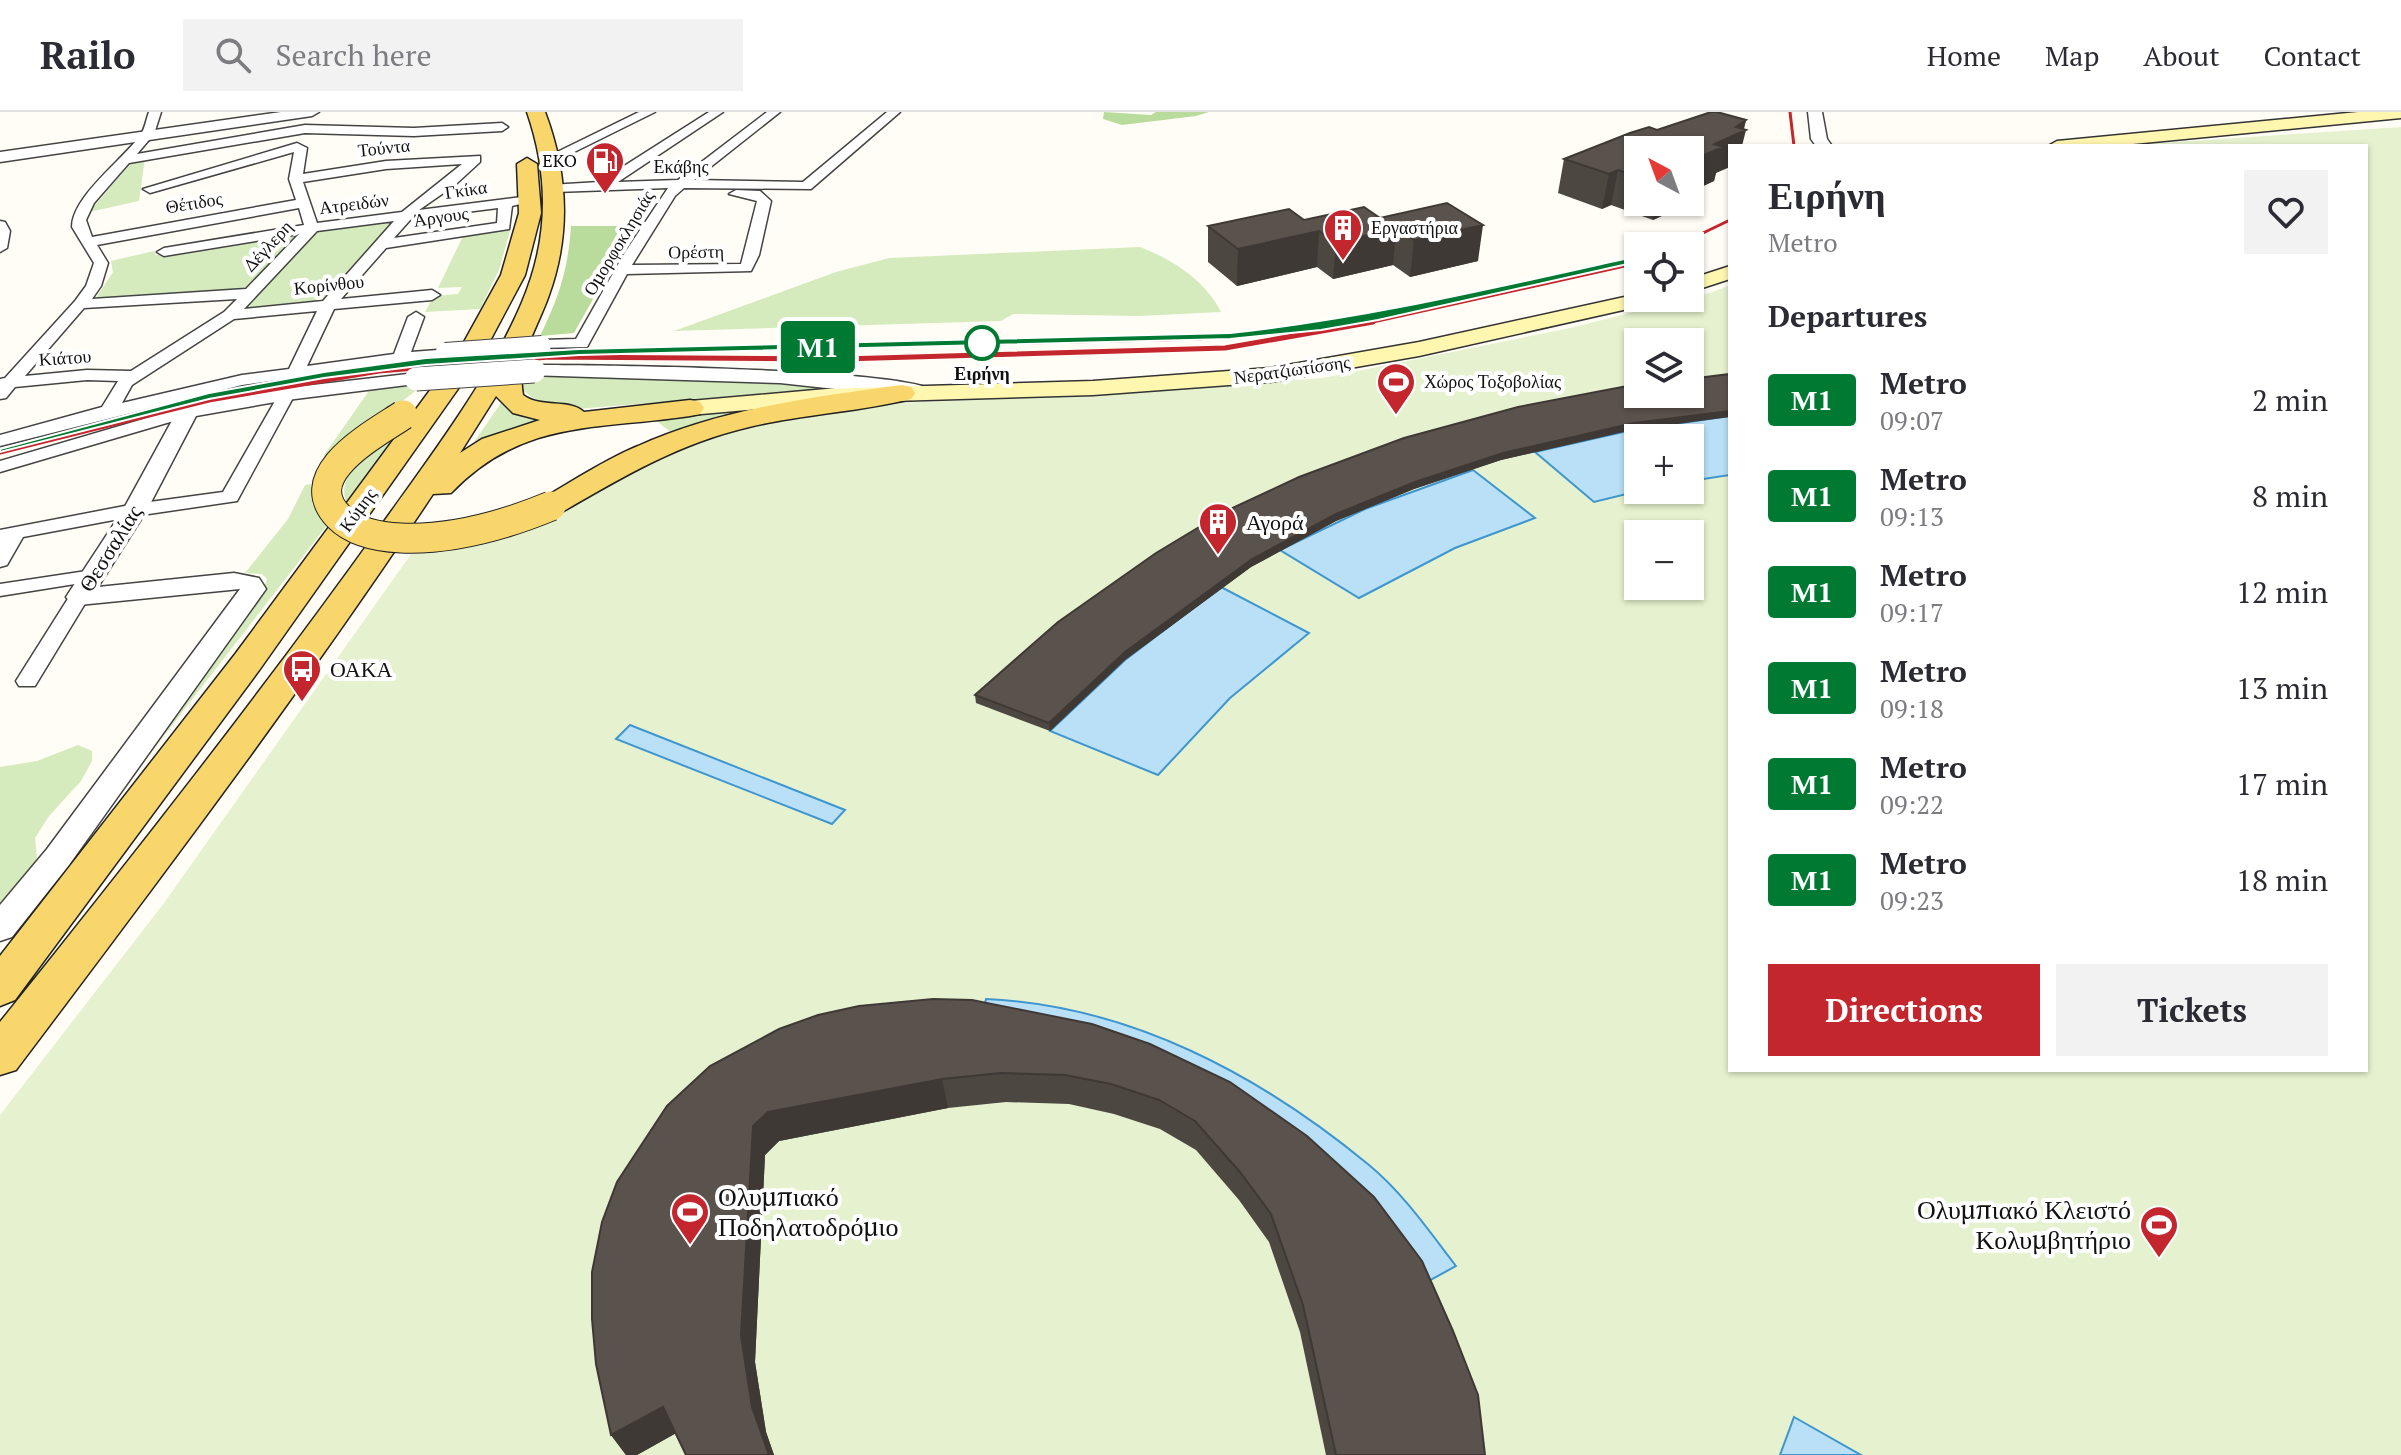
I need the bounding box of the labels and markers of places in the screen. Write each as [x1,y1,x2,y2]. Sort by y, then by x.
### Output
fuel station icon: EKO [584,140,626,195]
place label: EKO [542,148,577,172]
building icon: Εργαστήρια [1322,207,1364,262]
place label: Εργαστήρια [1371,215,1459,239]
marker: Ειρήνη [965,326,999,360]
place label: Ειρήνη [954,361,1010,385]
sports icon: Χώρος Τοξοβολίας [1375,361,1417,416]
place label: Χώρος Τοξοβολίας [1424,369,1561,393]
building icon: Αγορά [1197,501,1239,556]
place label: Αγορά [1246,507,1304,536]
bus stop icon: ΟΑΚΑ [281,648,323,703]
place label: ΟΑΚΑ [330,654,393,683]
place label: Ολυμπιακό Ποδηλατοδρόμιο [718,1179,898,1243]
sports icon: Ολυμπιακό Ποδηλατοδρόμιο [669,1191,711,1246]
place label: Ολυμπιακό Κλειστό Κολυμβητήριο [1917,1192,2131,1256]
sports icon: Ολυμπιακό Κλειστό Κολυμβητήριο [2138,1204,2180,1259]

